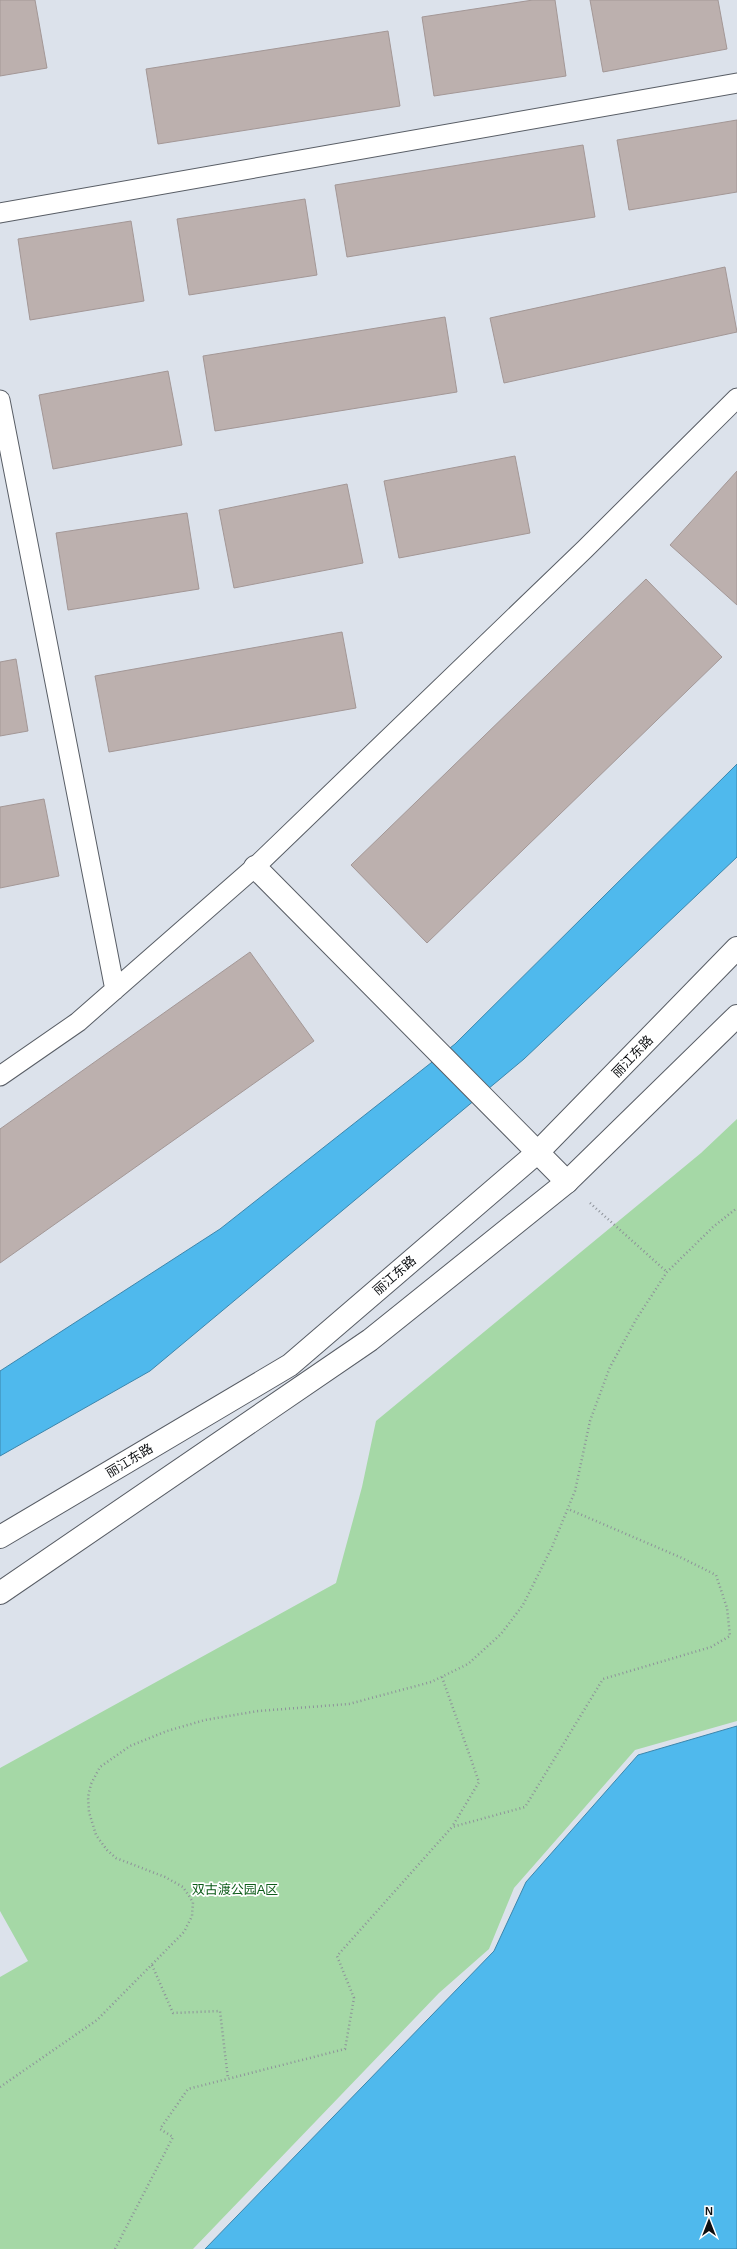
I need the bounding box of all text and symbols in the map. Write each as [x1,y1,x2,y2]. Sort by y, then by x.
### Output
street label: 丽江东路 [609,1032,656,1080]
street label: 丽江东路 [370,1253,419,1298]
street label: 丽江东路 [103,1441,155,1480]
park label: 双古渡公园A区 [192,1882,278,1897]
north arrow [689,2201,729,2241]
text: N [705,2205,713,2217]

